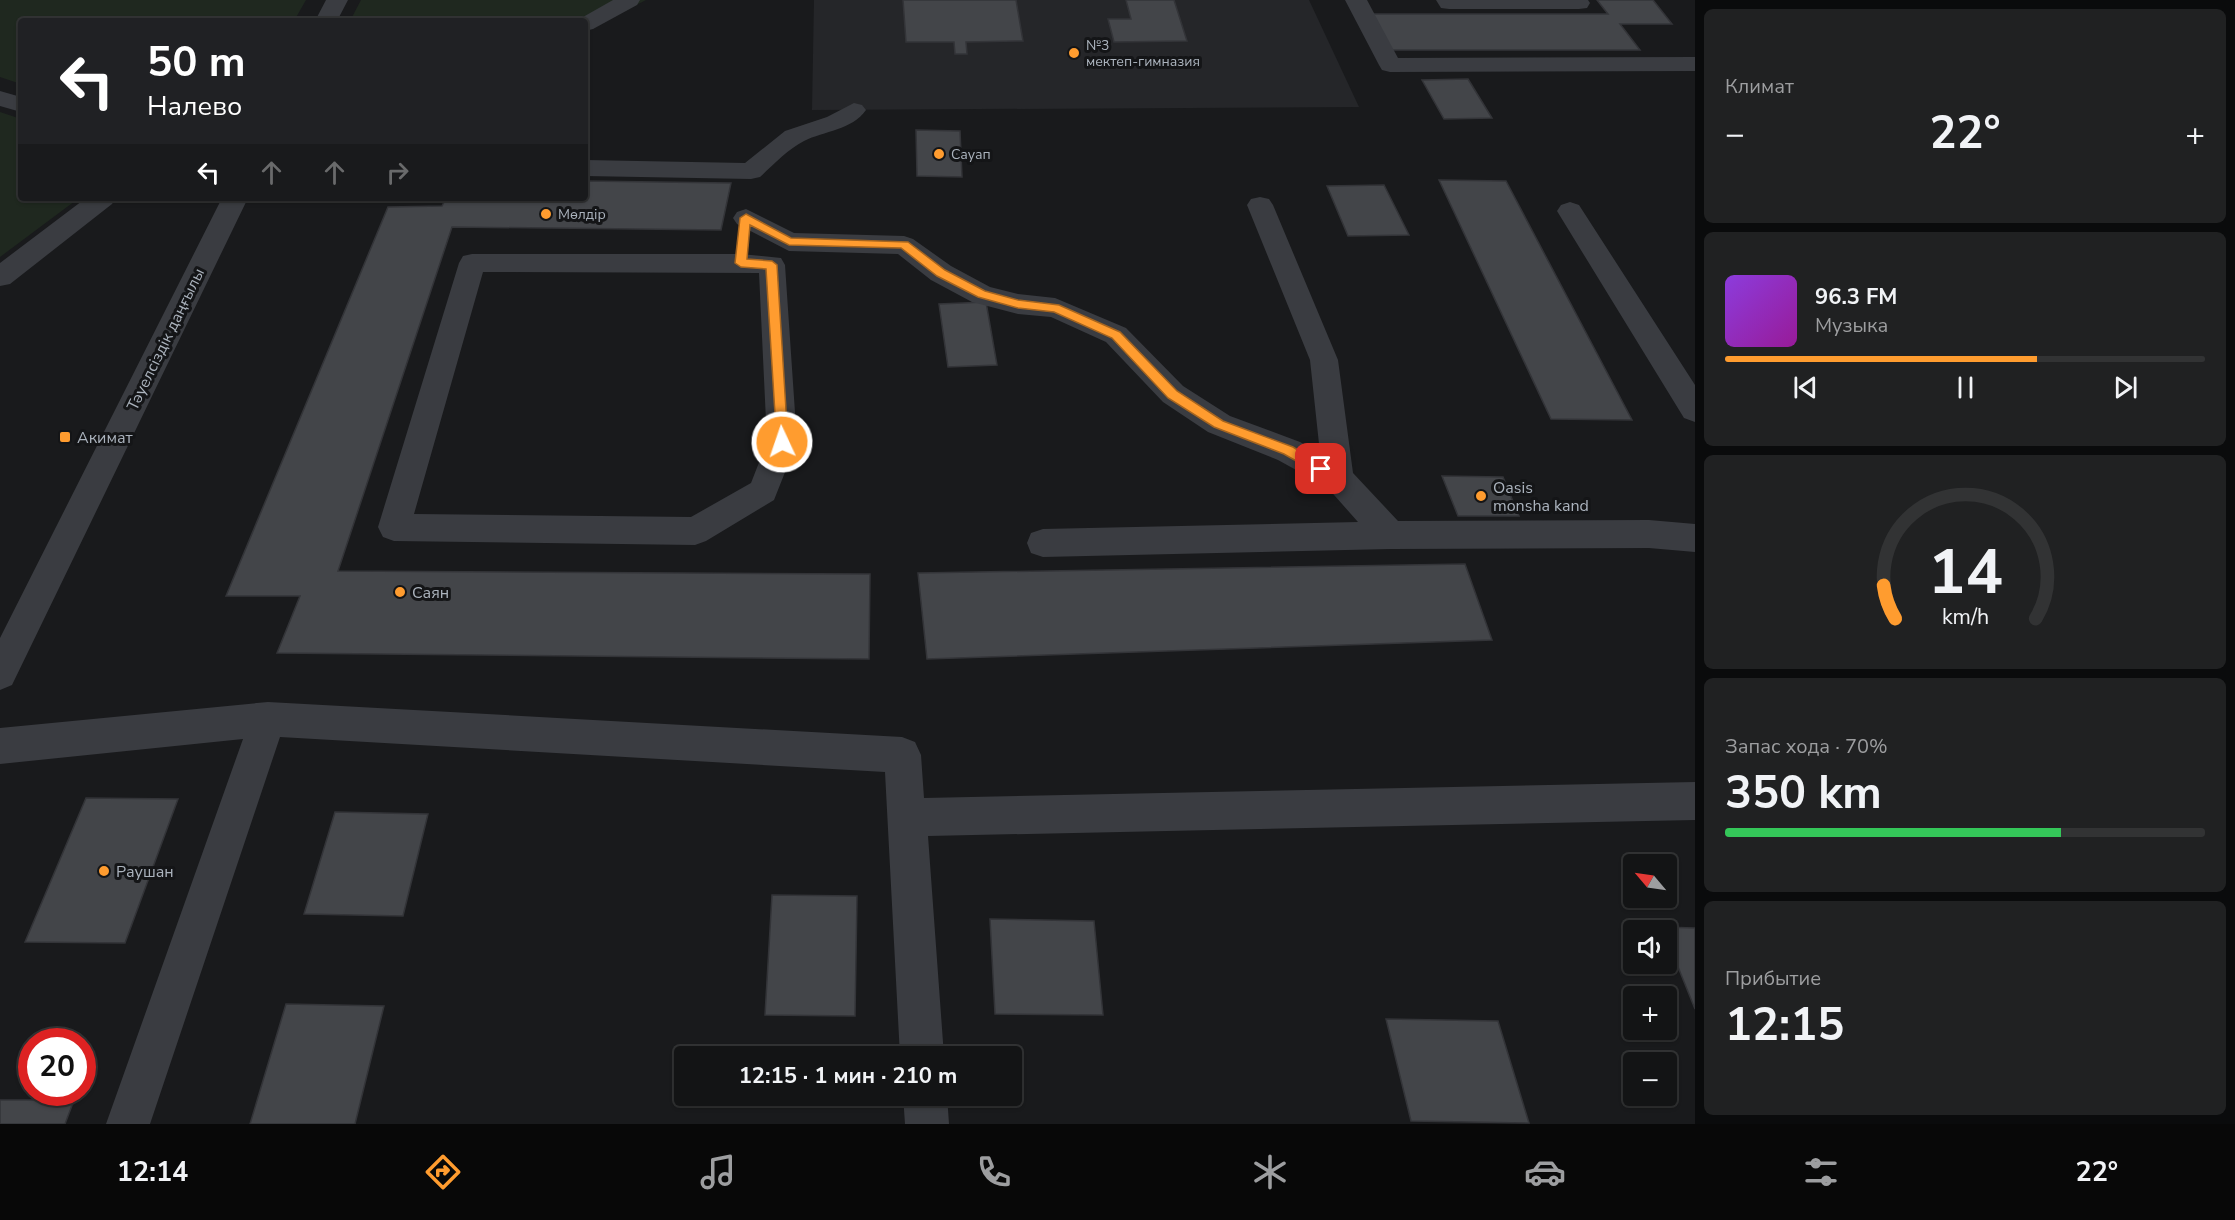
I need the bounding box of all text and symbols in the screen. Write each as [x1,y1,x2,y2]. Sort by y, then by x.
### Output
text: 50 m [147,34,246,91]
place label: №3 мектеп-гимназия [1086,36,1200,71]
icon: left [48,42,126,120]
marker: №3 мектеп-гимназия [1067,46,1081,60]
text: Климат [1725,73,1794,100]
text: Налево [147,88,242,125]
text: 22° [1929,103,2001,164]
text: − [1725,112,1745,157]
text: + [2185,112,2205,157]
place label: Сауап [951,145,991,164]
marker: Сауап [932,147,946,161]
icon: left [192,156,225,189]
icon: ahead [255,156,288,189]
icon: ahead [318,156,351,189]
icon: right [381,156,414,189]
place label: Мөлдір [558,205,606,224]
marker: Мөлдір [539,207,553,221]
street label: Тәуелсіздік даңғылы [122,264,210,414]
text: 96.3 FM [1815,282,1897,312]
text: Музыка [1815,312,1888,339]
icon: previous [1789,371,1822,404]
icon: pause [1949,371,1982,404]
icon: next [2109,371,2142,404]
position arrow [750,410,814,474]
place label: Акимат [77,427,134,449]
marker: Акимат [58,430,72,444]
pin [1295,443,1346,494]
icon: arrive [1304,452,1337,485]
place label: Oasis monsha kand [1493,477,1589,517]
marker: Oasis monsha kand [1474,489,1488,503]
text: 14 [1928,530,2002,615]
place label: Саян [412,582,449,604]
marker: Саян [393,585,407,599]
text: km/h [1941,602,1989,632]
text: Запас хода · 70% [1725,733,1888,760]
text: 350 km [1725,763,1882,824]
north arrow [1623,854,1677,908]
map controls [1623,854,1677,1106]
place label: Раушан [116,861,174,883]
marker: Раушан [97,864,111,878]
button: sound [1623,920,1677,974]
text: Прибытие [1725,965,1821,992]
button: + [1623,986,1677,1040]
text: 12:15 [1725,995,1844,1056]
speed limit sign: 20 [18,1028,96,1106]
button: − [1623,1052,1677,1106]
text: 12:15 · 1 мин · 210 m [739,1061,957,1091]
icon: directions [422,1151,464,1193]
icon: music [697,1151,739,1193]
icon: phone [973,1151,1015,1193]
icon: climate [1249,1151,1291,1193]
icon: car [1524,1151,1566,1193]
icon: filters [1800,1151,1842,1193]
text: 12:14 [117,1154,188,1191]
text: 22° [2075,1154,2118,1191]

